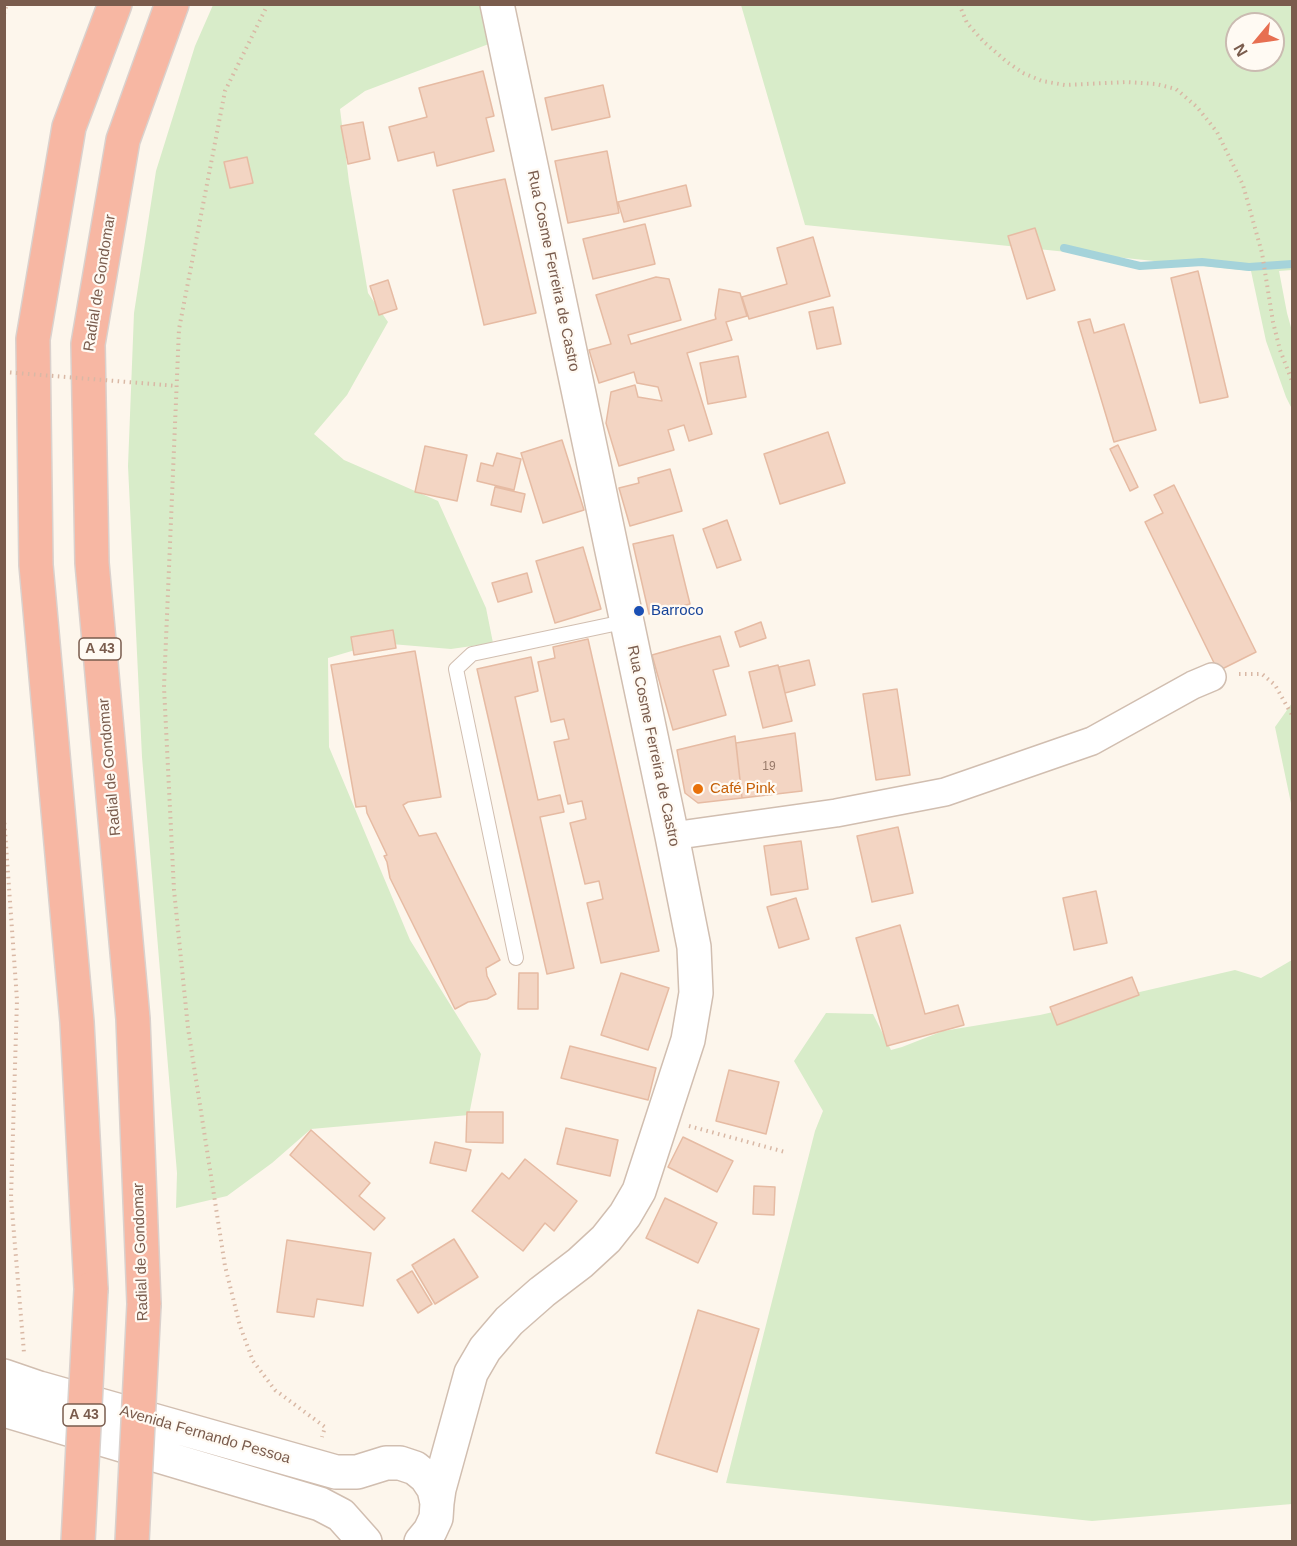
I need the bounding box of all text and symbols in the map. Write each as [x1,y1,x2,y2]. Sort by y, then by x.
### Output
north arrow [1225,12,1285,72]
text: N [1230,41,1251,59]
street label: Rua Cosme Ferreira de Castro [523,169,583,373]
street label: Radial de Gondomar [80,213,120,353]
place label: Barroco [651,602,704,620]
marker: Barroco [632,604,646,618]
road number: A 43 [79,638,121,660]
street label: Rua Cosme Ferreira de Castro [623,644,683,848]
street label: Radial de Gondomar [95,697,125,837]
house number: 19 [762,760,776,774]
place label: Café Pink [710,780,775,798]
marker: Café Pink [691,782,705,796]
street label: Radial de Gondomar [130,1183,152,1321]
street label: Avenida Fernando Pessoa [118,1402,292,1468]
road number: A 43 [63,1404,105,1426]

